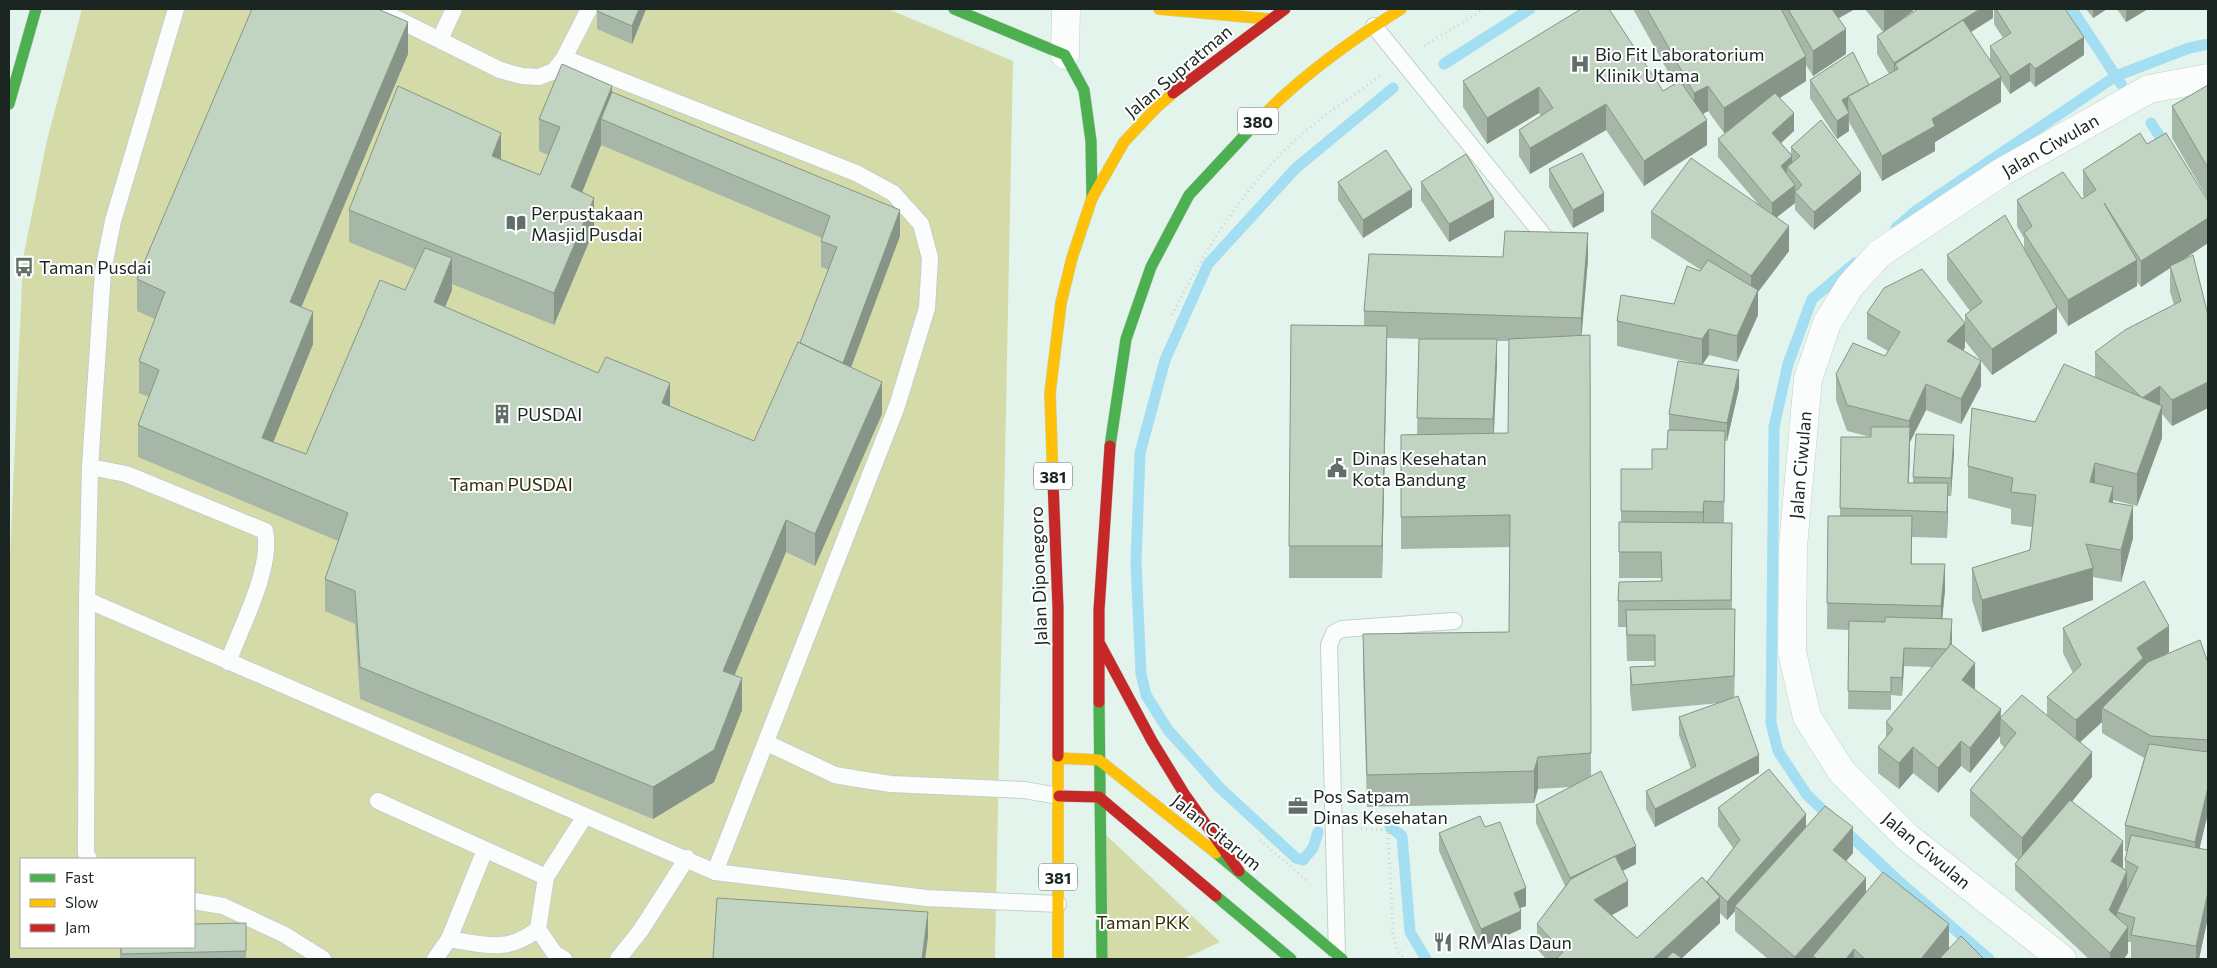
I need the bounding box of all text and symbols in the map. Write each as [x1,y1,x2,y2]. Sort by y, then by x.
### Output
street label: Jalan Supratman [1120,20,1236,122]
place label: Bio Fit Laboratorium Klinik Utama [1595,43,1764,86]
hospital icon: Bio Fit Laboratorium Klinik Utama [1569,53,1591,75]
road number: 380 [1238,108,1278,134]
street label: Jalan Ciwulan [1998,108,2102,182]
place label: Perpustakaan Masjid Pusdai [531,202,643,245]
library icon: Perpustakaan Masjid Pusdai [505,212,527,234]
bus stop icon: Taman Pusdai [13,256,35,278]
place label: Taman Pusdai [39,256,151,278]
building icon: PUSDAI [491,403,513,425]
place label: PUSDAI [517,403,582,425]
street label: Jalan Ciwulan [1784,410,1816,520]
place label: Dinas Kesehatan Kota Bandung [1352,447,1487,490]
public building icon: Dinas Kesehatan Kota Bandung [1326,457,1348,479]
road number: 381 [1034,462,1072,490]
park label: Taman PUSDAI [449,473,573,495]
street label: Jalan Diponegoro [1025,506,1051,646]
place label: Pos Satpam Dinas Kesehatan [1313,785,1448,828]
street label: Jalan Citarum [1168,789,1266,875]
office icon: Pos Satpam Dinas Kesehatan [1287,795,1309,817]
street label: Jalan Ciwulan [1879,807,1975,893]
legend [20,858,195,948]
road number: 381 [1039,864,1077,890]
text: Fast [65,868,94,886]
text: Slow [65,893,98,911]
park label: Taman PKK [1096,911,1190,933]
text: Jam [65,918,90,936]
restaurant icon: RM Alas Daun [1432,931,1454,953]
place label: RM Alas Daun [1458,931,1572,953]

